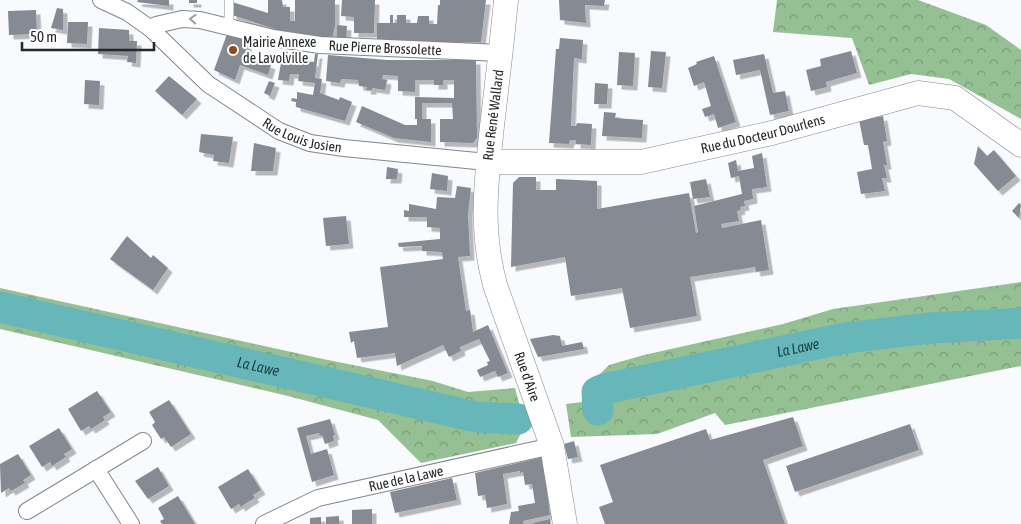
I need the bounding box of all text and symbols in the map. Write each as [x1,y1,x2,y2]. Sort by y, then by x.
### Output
one-way arrow [189,14,197,25]
scale bar [22,20,155,52]
text: 50 m [30,28,57,45]
place label: Mairie Annexe de Lavolville [243,34,316,66]
street label: Rue Pierre Brossolette [328,37,442,58]
marker: Mairie Annexe de Lavolville [227,44,239,56]
street label: Rue René Wallard [479,69,507,161]
street label: Rue du Docteur Dourlens [699,111,827,157]
street label: Rue Louis Josien [260,114,343,156]
water label: La Lawe [775,335,821,360]
street label: Rue d'Aire [511,350,544,404]
water label: La Lawe [235,353,281,379]
street label: Rue de la Lawe [367,462,445,494]

